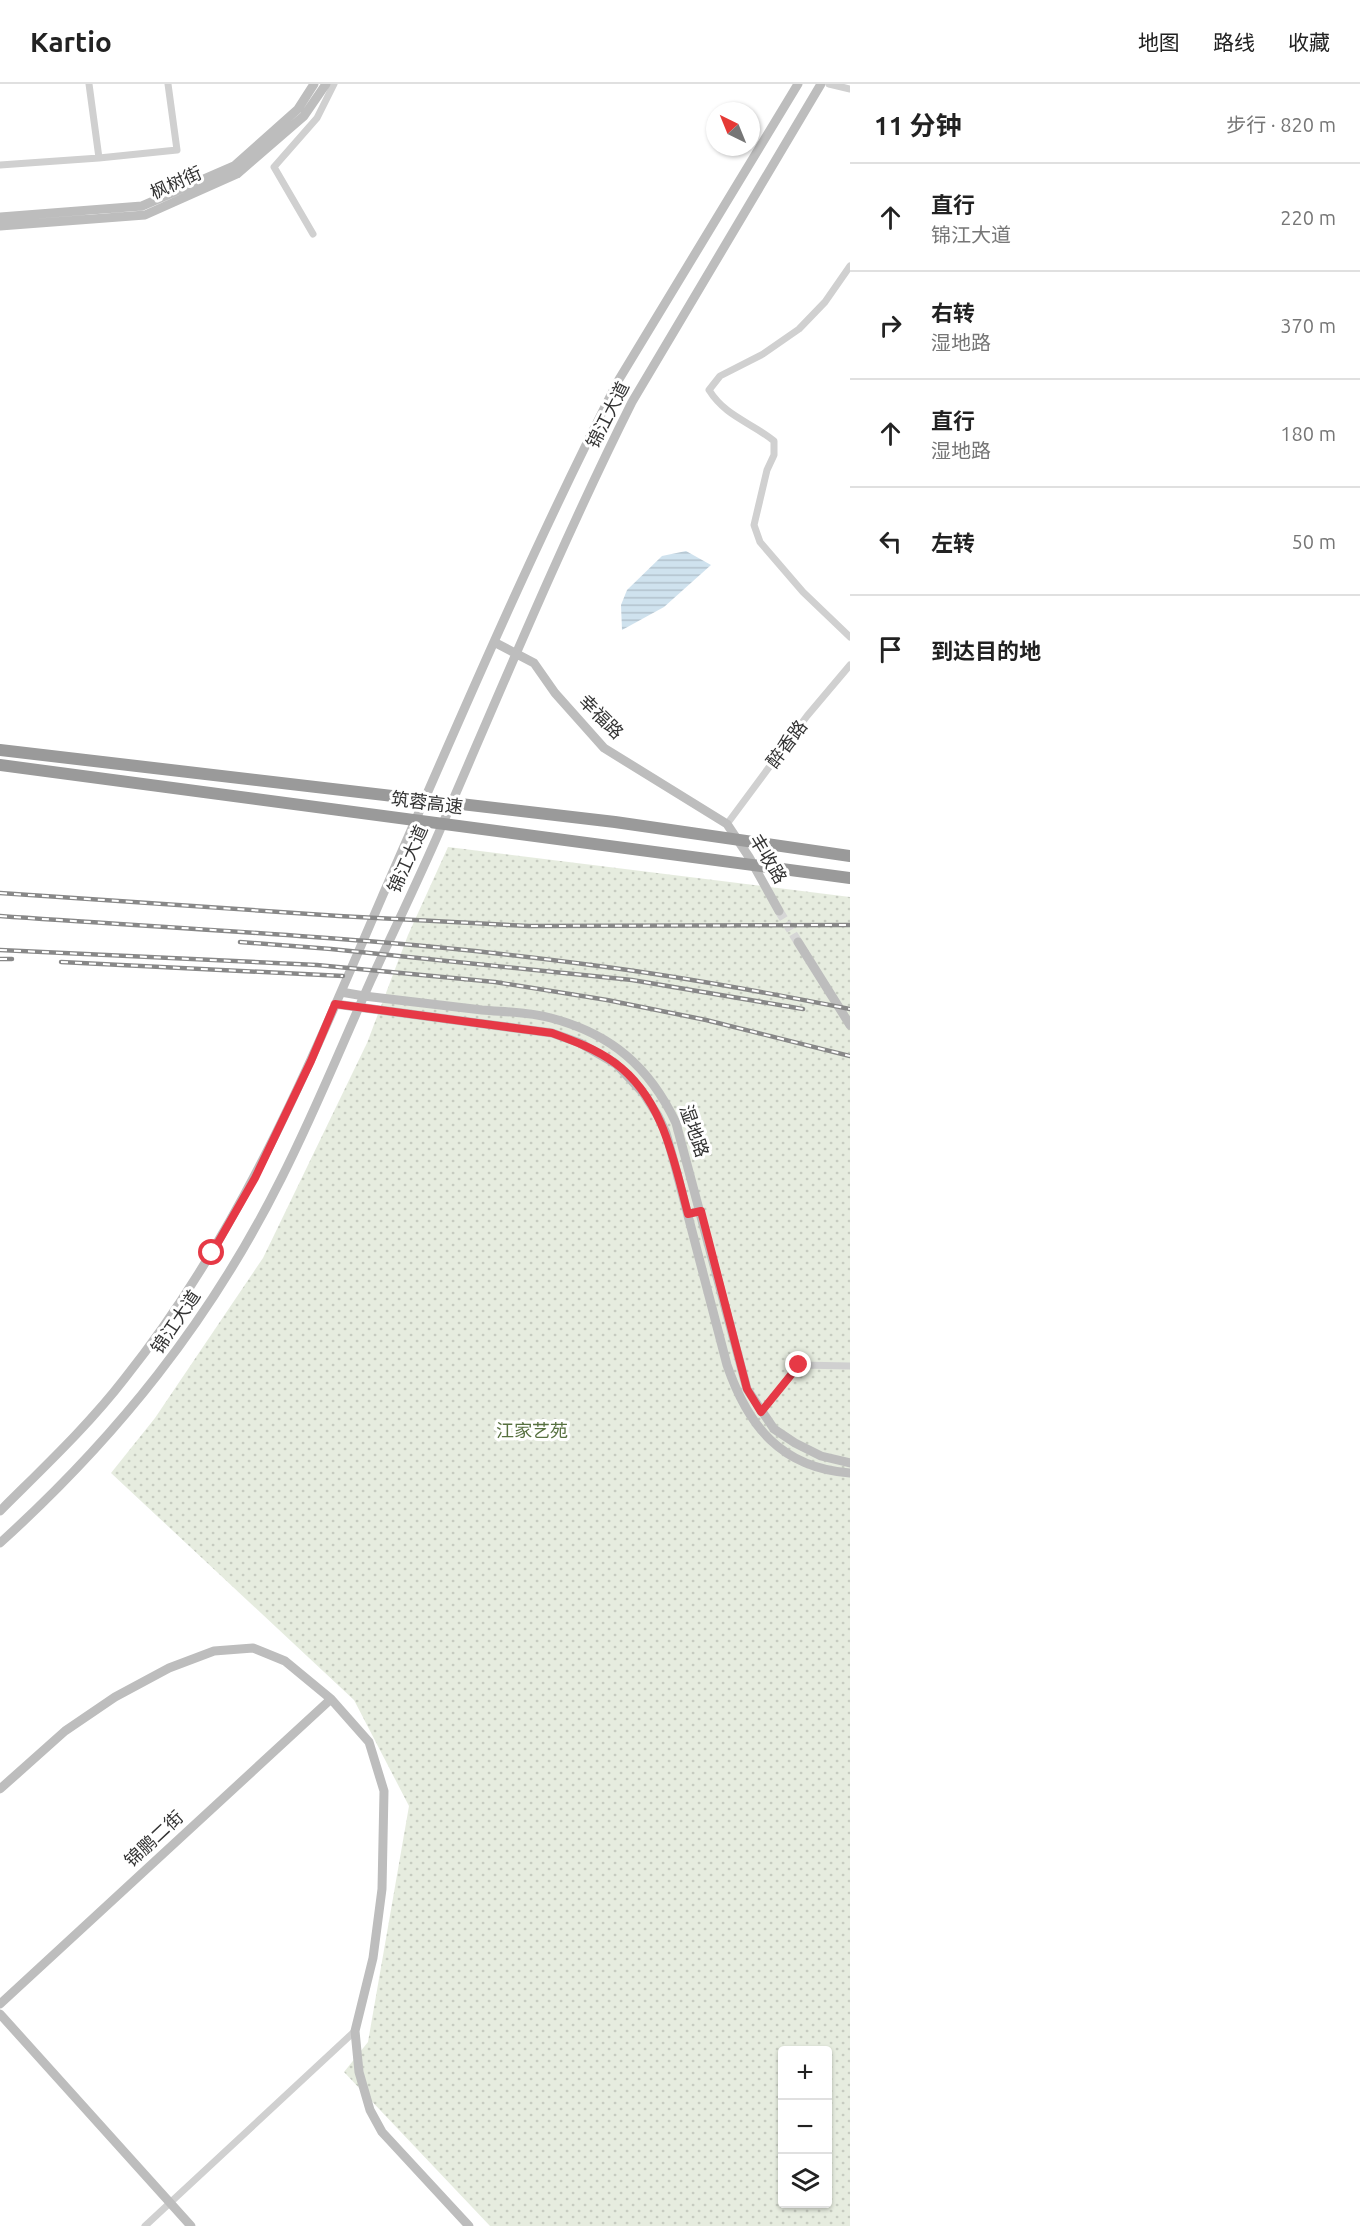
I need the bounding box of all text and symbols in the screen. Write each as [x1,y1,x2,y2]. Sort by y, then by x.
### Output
text: Kartio [30,26,112,57]
text: 地图 [1138,30,1180,54]
text: 路线 [1213,30,1255,54]
text: 收藏 [1288,30,1330,54]
north arrow [706,102,760,156]
text: 11 分钟 [874,111,962,140]
text: 步行 · 820 m [1226,113,1336,136]
street label: 枫树街 [147,162,204,202]
text: 直行 [931,192,975,217]
icon: ahead [874,201,907,234]
text: 220 m [1280,206,1336,229]
text: 锦江大道 [931,223,1011,246]
text: 右转 [931,300,975,325]
icon: right [874,309,907,342]
text: 370 m [1280,314,1336,337]
text: 湿地路 [931,331,991,354]
street label: 锦江大道 [582,378,632,451]
text: 直行 [931,408,975,433]
icon: ahead [874,417,907,450]
text: 180 m [1280,422,1336,445]
text: 湿地路 [931,439,991,462]
icon: left [874,525,907,558]
text: 左转 [931,530,975,555]
text: 50 m [1292,530,1336,553]
icon: arrive [874,633,907,666]
text: 到达目的地 [931,638,1041,663]
street label: 幸福路 [576,690,628,742]
street label: 醉香路 [762,716,810,771]
street label: 筑蓉高速 [390,788,464,816]
street label: 锦江大道 [383,822,431,896]
street label: 丰收路 [746,830,791,887]
street label: 湿地路 [677,1102,713,1159]
route start [198,1239,224,1265]
street label: 锦江大道 [147,1286,204,1357]
route end [785,1351,811,1377]
park label: 江家艺苑 [496,1420,568,1440]
street label: 锦鹏二街 [120,1806,186,1870]
map controls [778,2046,832,2208]
button: + [778,2046,832,2100]
button: − [778,2100,832,2154]
button: layers [778,2154,832,2208]

